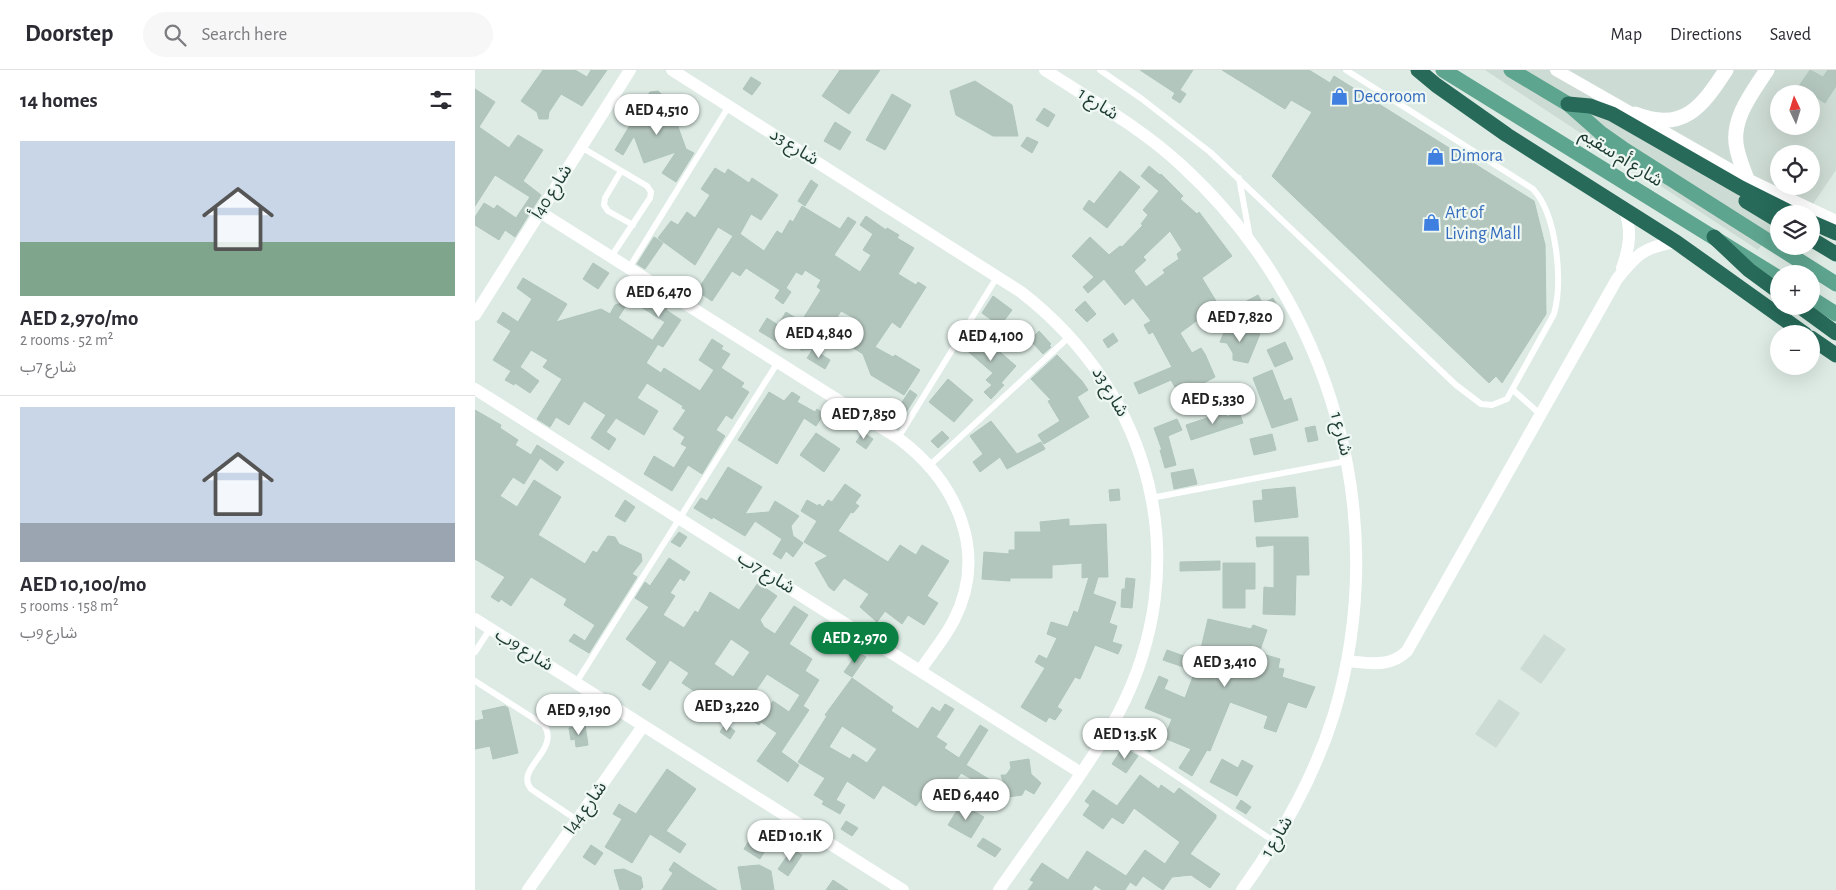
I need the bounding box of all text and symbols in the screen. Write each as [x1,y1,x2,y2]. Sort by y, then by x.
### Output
search box [143,12,493,57]
icon: search [161,21,189,49]
text: Doorstep [25,22,113,46]
text: Search here [201,25,287,44]
text: Map [1611,26,1642,44]
text: Directions [1670,26,1742,44]
text: Saved [1770,26,1811,44]
street label: شارع 1 [1072,84,1121,127]
north arrow [1770,85,1820,135]
map controls [1770,85,1820,375]
icon: filters [427,86,455,114]
shop icon: Decoroom [1329,87,1349,107]
place label: Decoroom [1353,88,1426,106]
text: 14 homes [20,90,98,111]
pin: AED 4,510 [600,93,714,136]
text: AED 4,510 [625,102,689,118]
street label: شارع أم سقيم [1574,123,1667,194]
street label: شارع 3د [764,125,822,172]
button: locate [1770,145,1820,195]
shop icon: Dimora [1426,146,1446,166]
place label: Dimora [1450,147,1503,165]
street label: شارع 40أ [525,160,579,225]
icon: home [193,174,283,264]
place label: Art of Living Mall [1445,204,1521,243]
button: layers [1770,205,1820,255]
shop icon: Art of Living Mall [1421,213,1441,233]
button: + [1770,265,1820,315]
pin: AED 6,470 [602,276,716,318]
text: AED 6,470 [626,284,692,300]
pin: AED 7,820 [1183,300,1297,343]
text: AED 2,970/mo [20,308,138,329]
text: AED 7,820 [1208,309,1272,325]
pin: AED 4,840 [762,316,876,359]
pin: AED 4,100 [934,320,1048,362]
text: AED 4,840 [786,325,852,341]
button: − [1770,325,1820,375]
text: AED 4,100 [959,328,1023,344]
text: 2 rooms · 52 m² [20,332,113,348]
text: شارع 7ب [20,359,76,375]
street label: شارع 3د [1085,364,1132,422]
pin: AED 5,330 [1156,382,1270,425]
text: AED 5,330 [1181,391,1245,407]
pin: AED 7,850 [807,398,921,440]
text: AED 7,850 [832,406,896,422]
street label: شارع 1 [1323,410,1355,459]
icon: home [193,439,283,529]
street label: شارع 7ب [732,549,798,601]
text: AED 10,100/mo [20,574,146,595]
text: 5 rooms · 158 m² [20,598,119,614]
pin: AED 2,970 [798,622,912,664]
text: شارع 9ب [20,625,77,641]
street label: شارع 9ب [490,625,556,678]
text: AED 2,970 [823,630,887,646]
pin: AED 3,410 [1168,646,1282,688]
text: AED 3,410 [1193,654,1257,670]
pin: AED 3,220 [670,690,784,732]
pin: AED 9,190 [522,694,636,736]
text: AED 3,220 [695,698,759,714]
text: AED 9,190 [547,702,611,718]
pin: AED 13.5K [1068,718,1182,760]
text: AED 13.5K [1093,726,1157,742]
street label: شارع 44ا [562,778,614,840]
pin: AED 6,440 [909,778,1023,821]
text: AED 6,440 [933,787,999,803]
street label: شارع 1 [1258,813,1300,863]
pin: AED 10.1K [733,820,847,862]
text: AED 10.1K [758,828,822,844]

